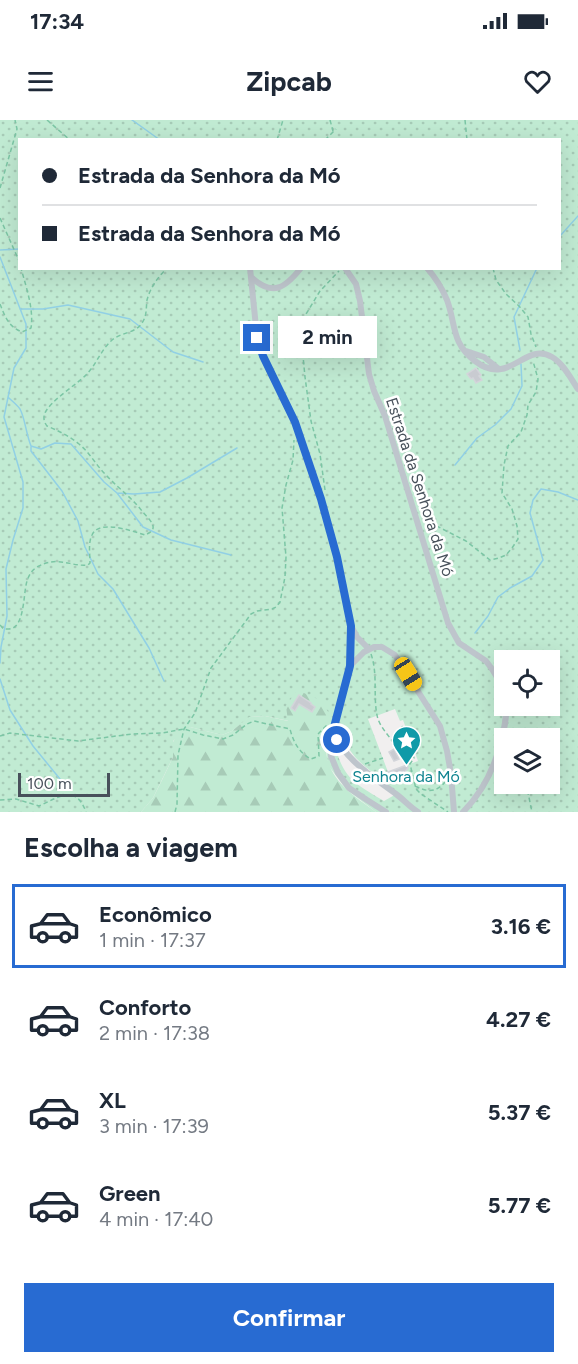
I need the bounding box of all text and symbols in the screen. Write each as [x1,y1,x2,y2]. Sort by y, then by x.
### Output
text: 17:34 [30,8,84,35]
icon: menu [24,65,57,98]
text: Zipcab [246,65,332,98]
icon: heart [521,65,554,98]
text: Estrada da Senhora da Mó [78,162,341,189]
text: Estrada da Senhora da Mó [78,220,341,247]
callout: 2 min [278,317,377,359]
route end [243,324,270,351]
text: 2 min [302,325,353,349]
street label: Estrada da Senhora da Mó [382,395,458,579]
map controls [494,650,560,794]
button: locate [494,650,560,716]
car [391,654,425,694]
place icon: Senhora da Mó [390,724,422,766]
route start [323,726,350,753]
button: layers [494,728,560,794]
place label: Senhora da Mó [352,767,460,786]
scale bar [18,770,110,798]
text: 100 m [27,774,72,793]
text: Escolha a viagem [24,831,238,864]
icon: car [27,899,81,953]
text: Econômico [99,901,212,928]
text: 3.16 € [491,913,551,940]
text: 1 min · 17:37 [99,928,206,952]
icon: car [27,992,81,1046]
text: Conforto [99,994,191,1021]
text: 4.27 € [486,1006,551,1033]
text: 2 min · 17:38 [99,1021,210,1045]
icon: car [27,1085,81,1139]
text: XL [99,1087,126,1114]
text: 5.37 € [488,1099,551,1126]
text: 3 min · 17:39 [99,1114,209,1138]
icon: car [27,1178,81,1232]
text: Green [99,1180,161,1207]
text: 5.77 € [488,1192,551,1219]
text: 4 min · 17:40 [99,1207,213,1231]
button: Confirmar [24,1283,554,1352]

